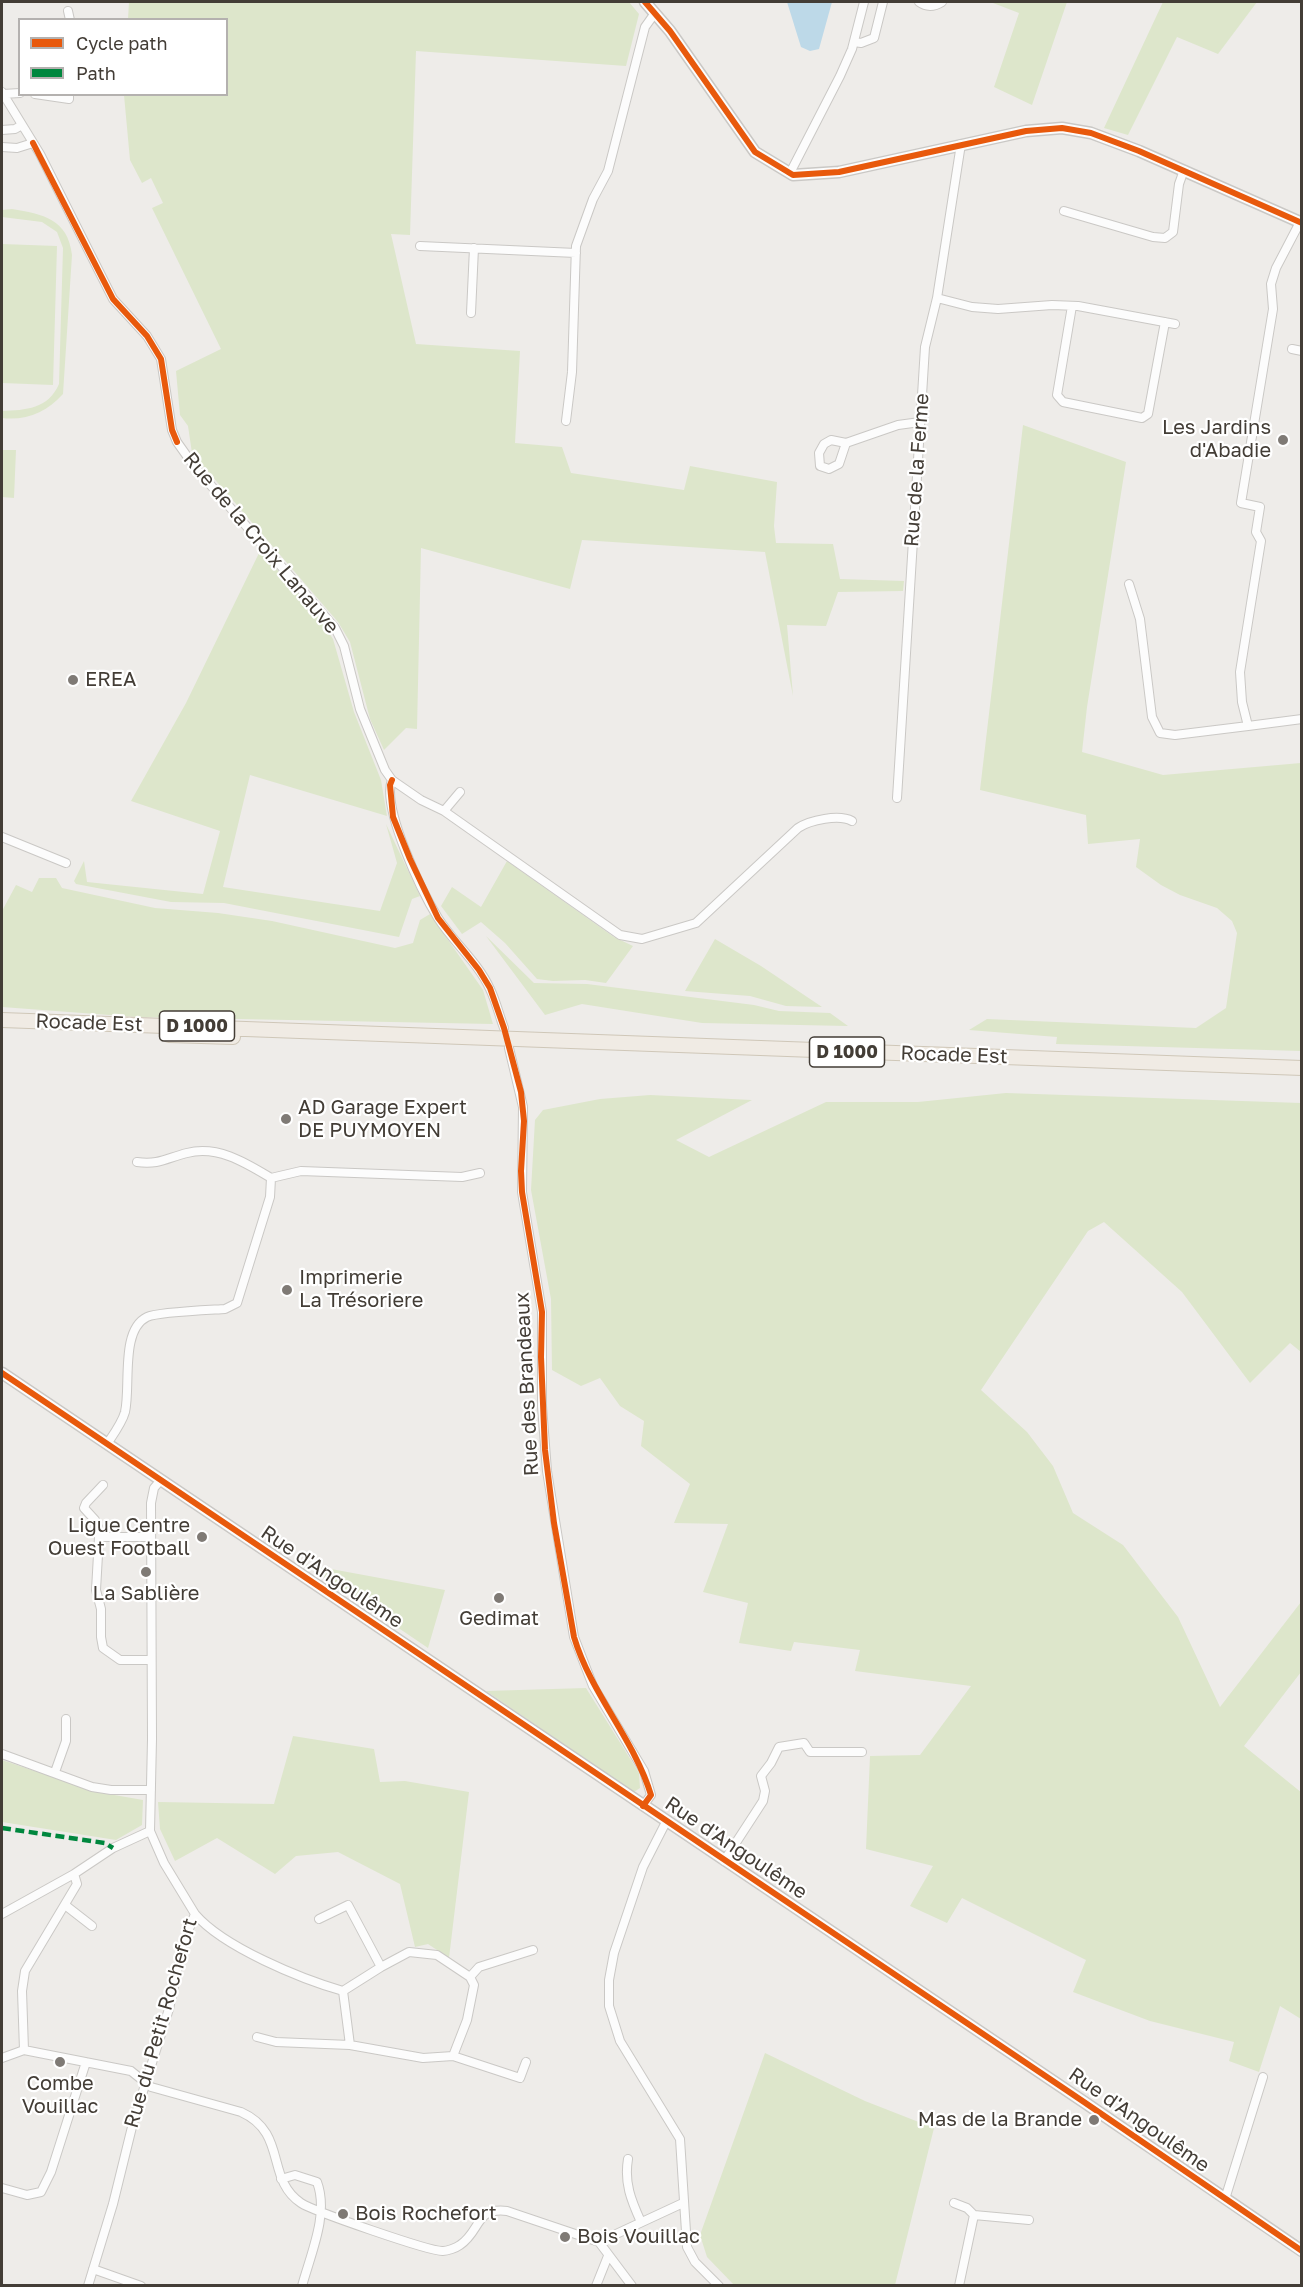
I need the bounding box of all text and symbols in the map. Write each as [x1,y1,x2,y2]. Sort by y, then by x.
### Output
legend [18,18,228,96]
text: Cycle path [76,32,168,54]
text: Path [76,62,116,84]
street label: Rue de la Ferme [900,392,934,548]
place label: Les Jardins d'Abadie [1162,416,1271,463]
marker: Les Jardins d'Abadie [1276,433,1290,447]
street label: Rue de la Croix Lanauve [178,448,344,638]
place label: EREA [85,668,136,692]
marker: EREA [66,673,80,687]
street label: Rocade Est [35,1009,143,1037]
road number: D 1000 [160,1011,234,1041]
road number: D 1000 [810,1037,884,1067]
street label: Rocade Est [900,1041,1008,1069]
place label: AD Garage Expert DE PUYMOYEN [298,1096,467,1143]
marker: AD Garage Expert DE PUYMOYEN [279,1112,293,1126]
place label: Imprimerie La Trésoriere [299,1266,423,1313]
marker: Imprimerie La Trésoriere [280,1283,294,1297]
street label: Rue des Brandeaux [510,1291,544,1477]
place label: Ligue Centre Ouest Football [48,1514,190,1561]
street label: Rue d'Angoulême [256,1521,408,1633]
marker: Ligue Centre Ouest Football [195,1530,209,1544]
marker: La Sablière [139,1565,153,1579]
place label: La Sablière [93,1582,199,1606]
marker: Gedimat [492,1591,506,1605]
place label: Gedimat [459,1607,539,1631]
street label: Rue d'Angoulême [660,1792,812,1904]
street label: Rue du Petit Rochefort [119,1915,203,2131]
marker: Combe Vouillac [53,2055,67,2069]
street label: Rue d'Angoulême [1064,2063,1214,2177]
place label: Combe Vouillac [22,2072,98,2119]
place label: Mas de la Brande [918,2108,1082,2132]
marker: Mas de la Brande [1087,2113,1101,2127]
place label: Bois Rochefort [355,2202,497,2226]
marker: Bois Rochefort [336,2207,350,2221]
place label: Bois Vouillac [577,2225,700,2249]
marker: Bois Vouillac [558,2230,572,2244]

